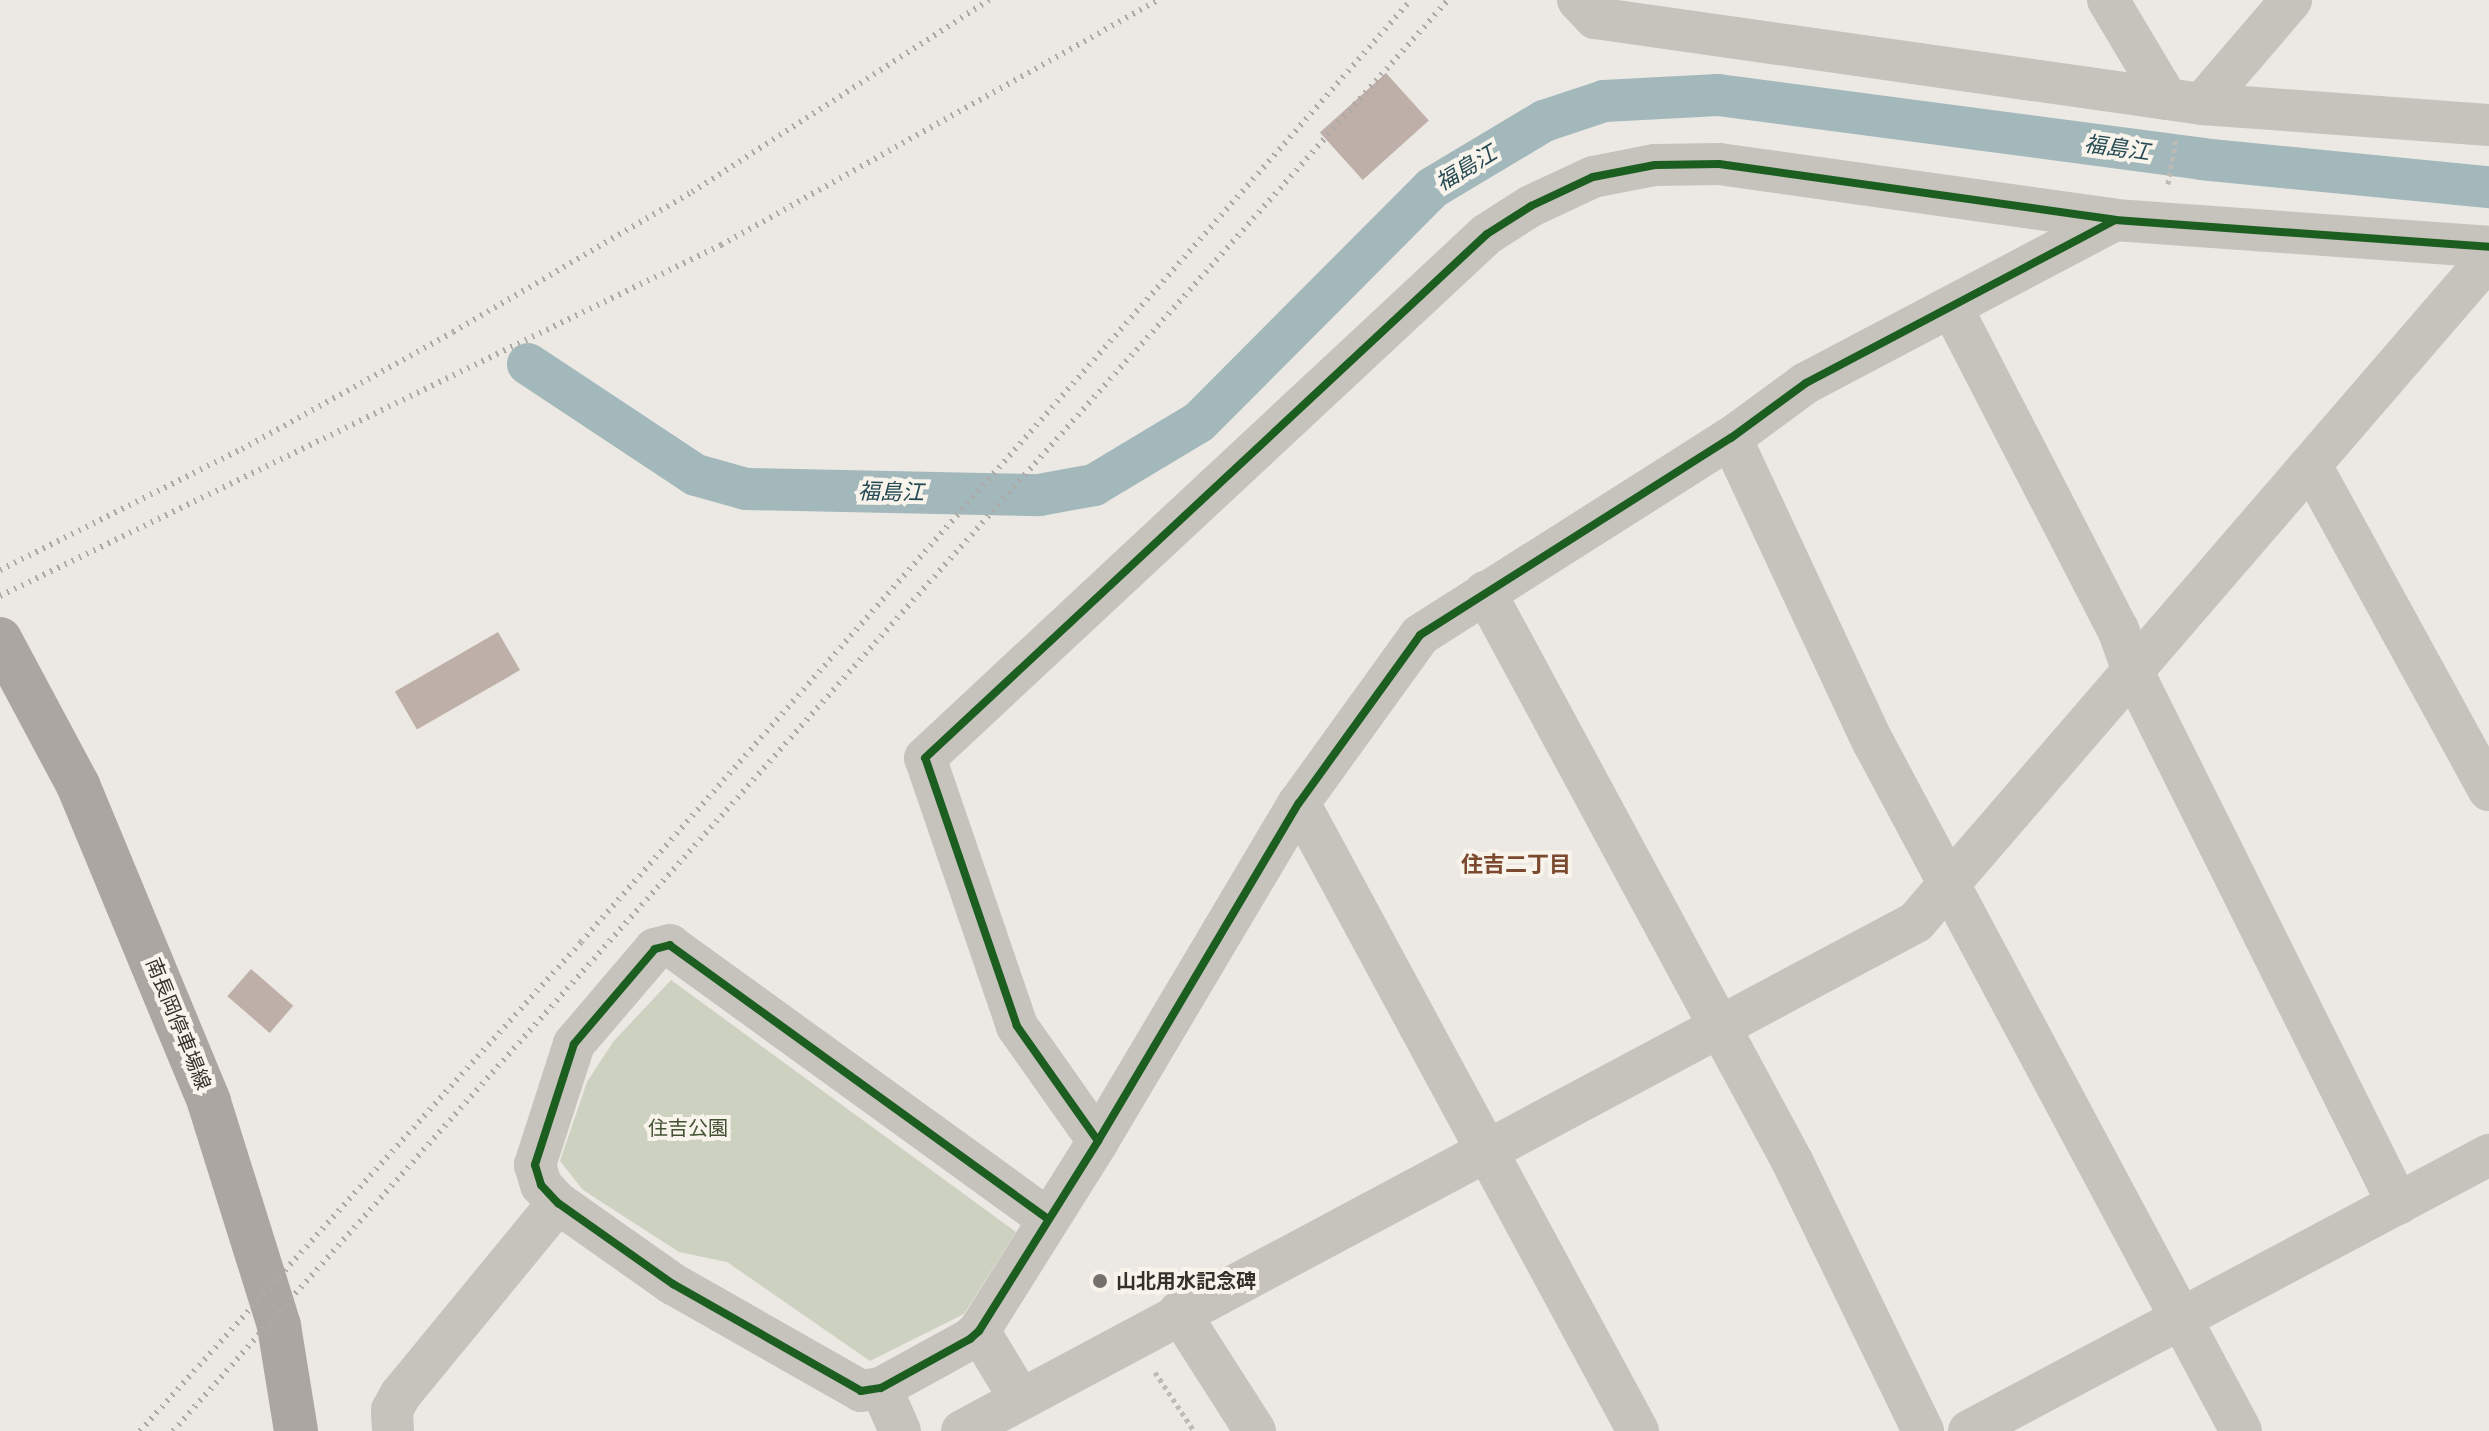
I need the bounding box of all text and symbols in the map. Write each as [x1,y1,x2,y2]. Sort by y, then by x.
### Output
water label: 福島江 [2082,130,2152,166]
water label: 福島江 [1431,140,1501,196]
water label: 福島江 [858,478,924,506]
district label: 住吉二丁目 [1461,852,1571,878]
street label: 南長岡停車場線 [141,955,215,1093]
park label: 住吉公園 [648,1116,728,1140]
place label: 山北用水記念碑 [1116,1269,1256,1293]
marker: 山北用水記念碑 [1091,1272,1109,1290]

